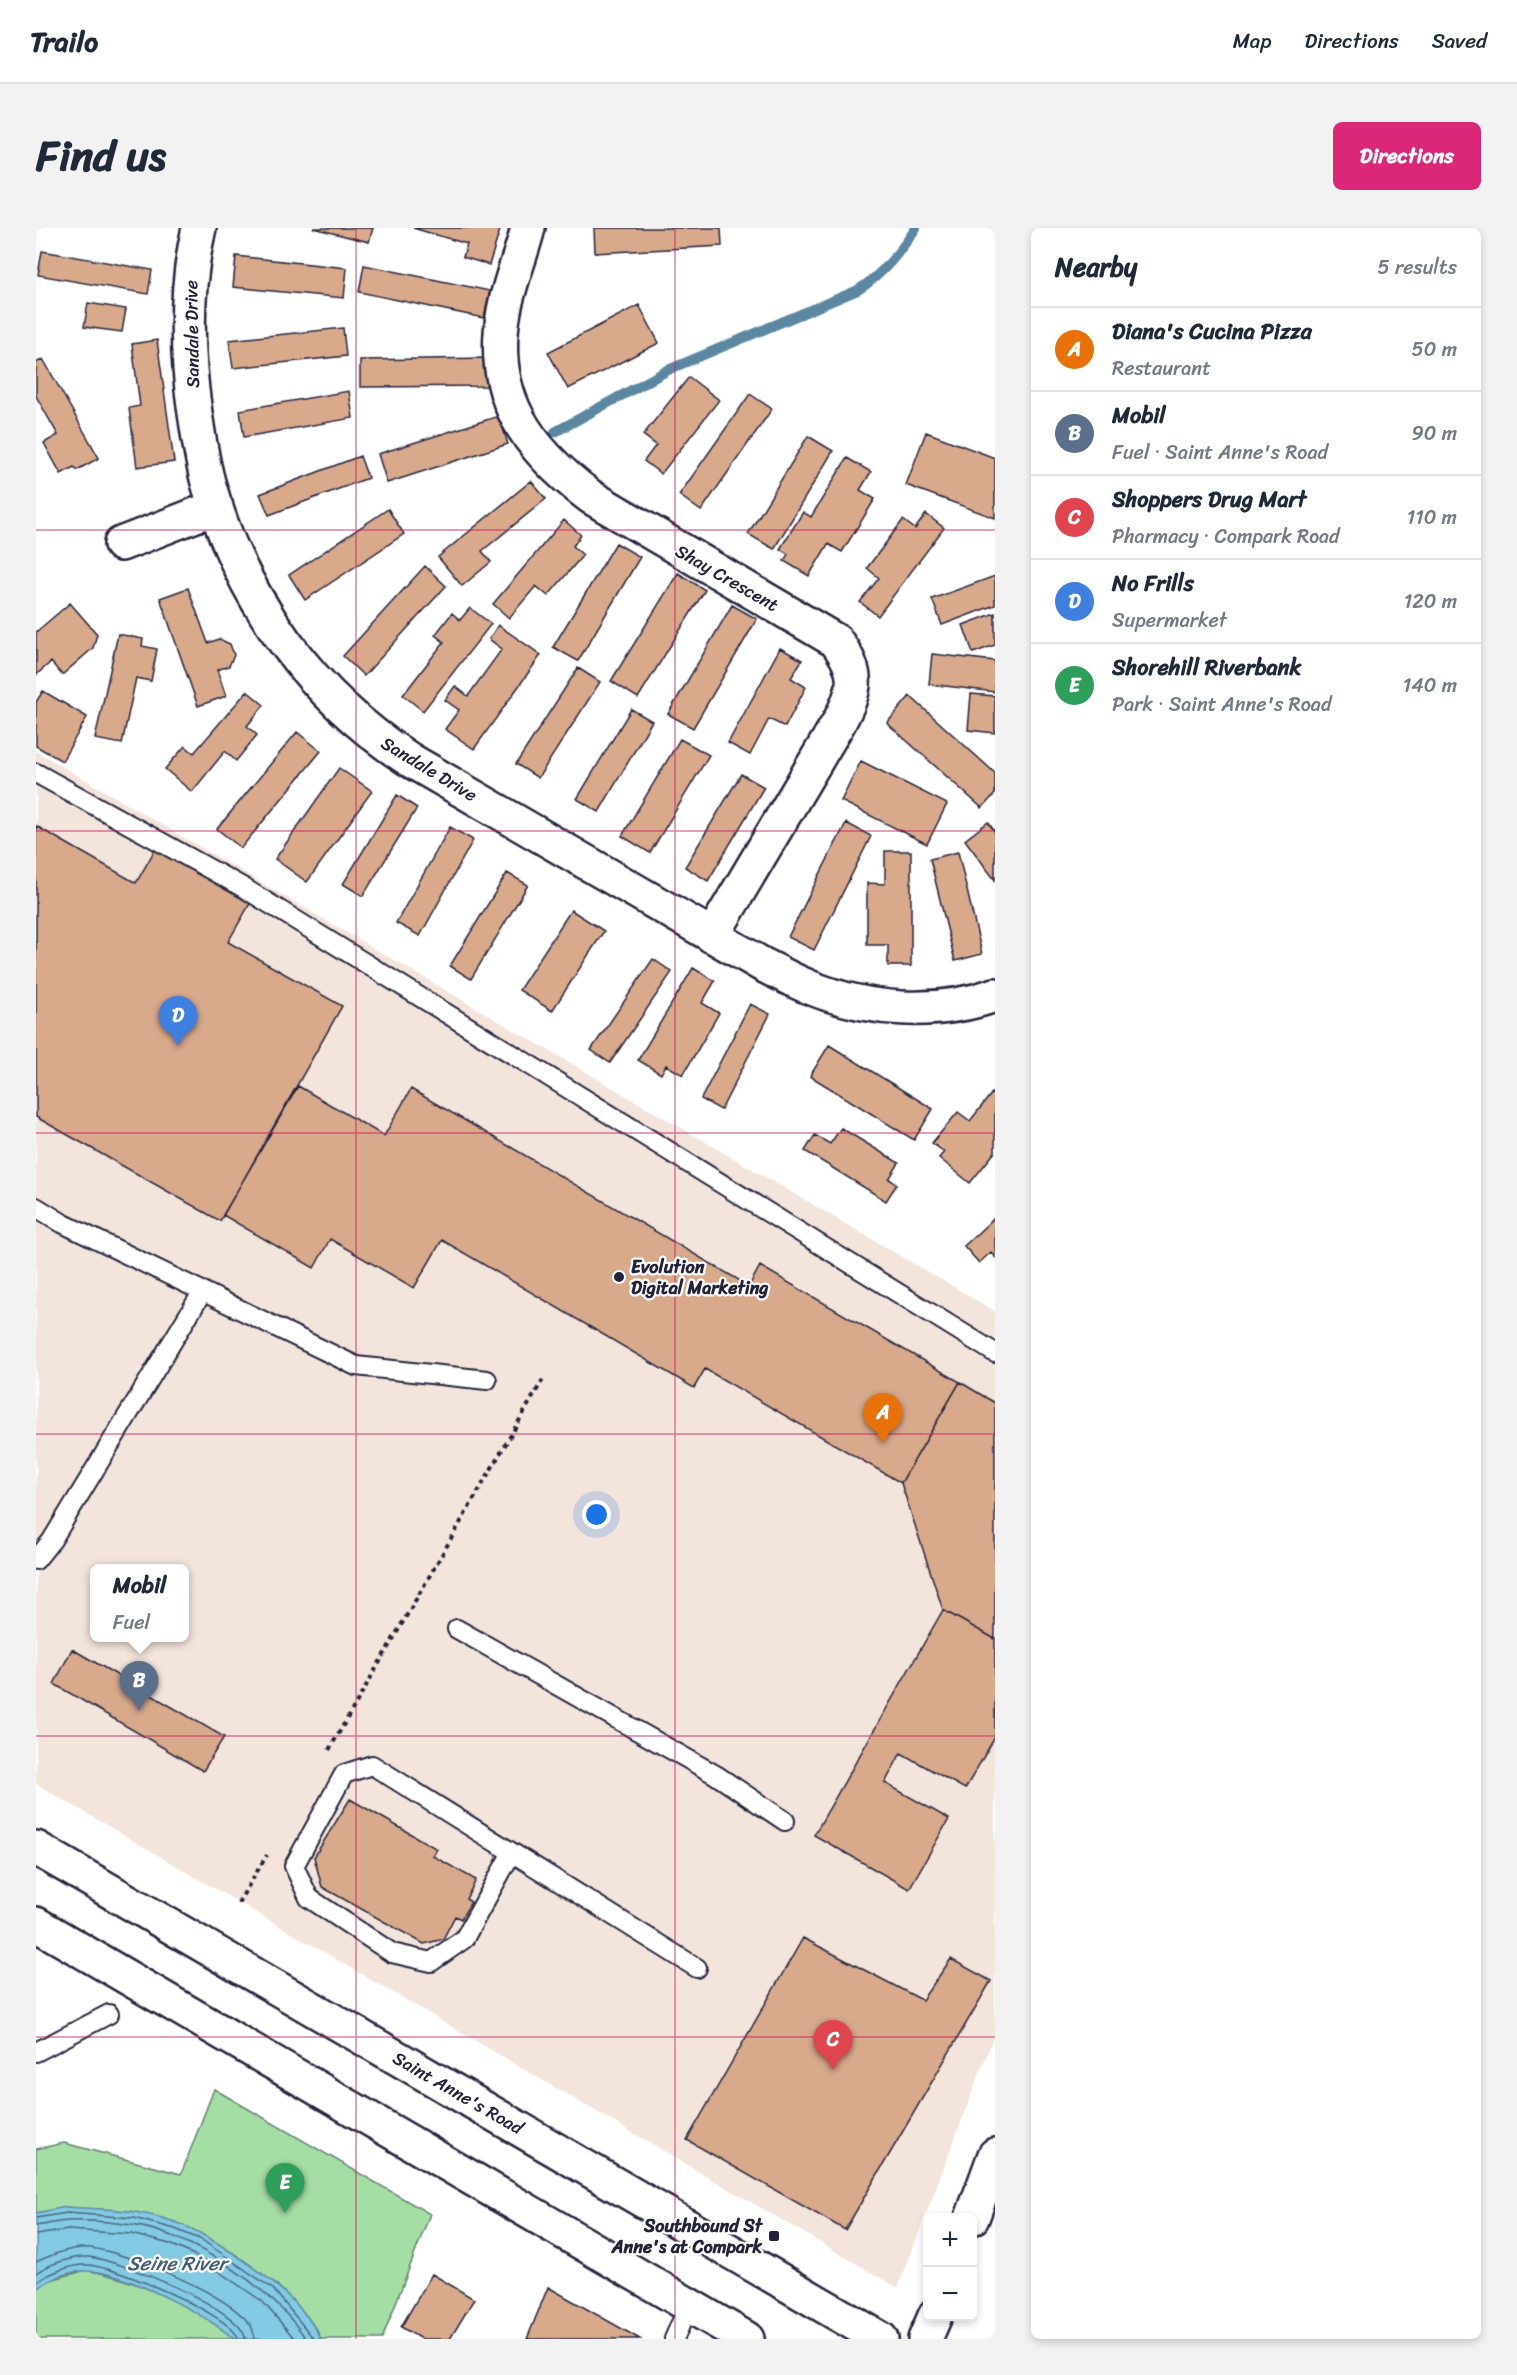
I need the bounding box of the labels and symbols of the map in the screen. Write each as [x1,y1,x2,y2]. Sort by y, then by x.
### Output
street label: Sandale Drive [175,280,209,388]
street label: Shay Crescent [669,535,785,621]
street label: Sandale Drive [375,728,483,810]
pin: D [158,996,198,1046]
place label: Evolution Digital Marketing [631,1251,768,1304]
marker: Evolution Digital Marketing [612,1270,626,1284]
pin: A [864,1394,902,1443]
your location [582,1500,611,1529]
pin: B [120,1662,158,1711]
pin: C [814,2020,852,2070]
street label: Saint Anne's Road [387,2043,531,2144]
pin: E [266,2164,304,2213]
place label: Southbound St Anne's at Compark [611,2210,764,2263]
marker: Southbound St Anne's at Compark [767,2229,781,2243]
water label: Seine River [127,2246,231,2281]

